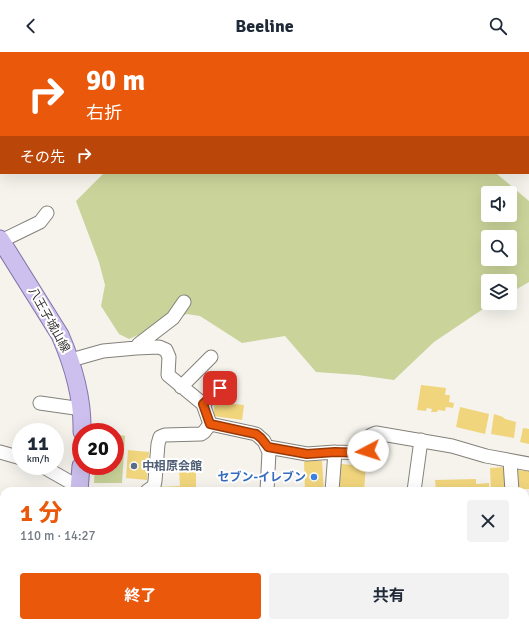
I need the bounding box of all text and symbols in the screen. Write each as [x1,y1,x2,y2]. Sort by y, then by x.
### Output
icon: back [20,15,42,37]
text: Beeline [235,15,294,37]
icon: search [487,15,509,37]
text: 90 m [86,64,145,98]
icon: right [20,68,72,120]
text: 右折 [86,102,122,124]
icon: right [73,144,95,166]
text: その先 [20,148,65,166]
map controls [481,186,517,310]
button: sound [481,186,517,222]
button: search [481,230,517,266]
button: layers [481,274,517,310]
street label: 八王子城山線 [25,285,73,355]
pin [203,371,237,405]
icon: arrive [209,377,231,399]
speed limit sign: 20 [72,423,124,475]
position arrow [347,430,389,472]
text: 11 [27,431,49,456]
text: km/h [27,453,49,465]
place label: 中相原会館 [142,459,202,474]
marker: 中相原会館 [129,461,139,471]
place label: セブン-イレブン [217,470,306,485]
marker: セブン-イレブン [309,472,319,482]
text: 1 分 [20,498,62,528]
button: close [467,500,509,542]
text: 110 m · 14:27 [20,528,96,544]
button: 終了 [20,573,261,619]
button: 共有 [269,573,509,619]

